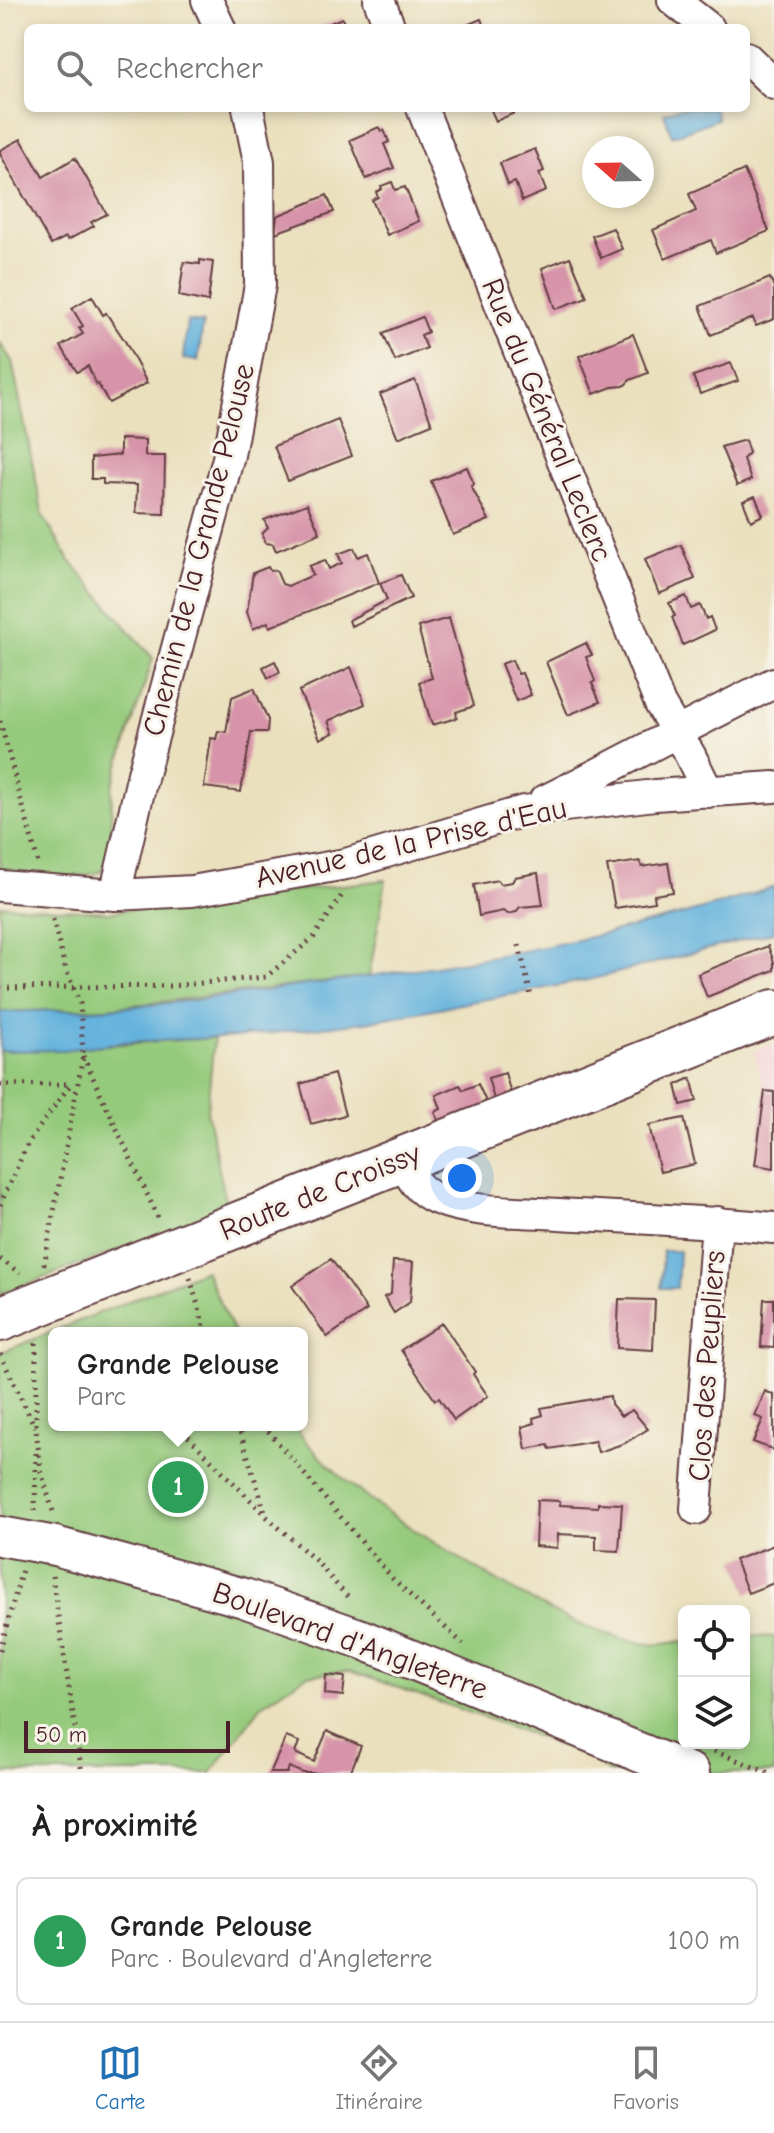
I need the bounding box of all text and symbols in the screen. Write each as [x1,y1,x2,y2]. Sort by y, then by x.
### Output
search box [24,24,750,112]
icon: search [52,46,96,90]
text: Rechercher [116,51,263,86]
north arrow [582,136,654,208]
street label: Rue du Général Leclerc [474,273,620,567]
street label: Chemin de la Grande Pelouse [136,360,262,740]
street label: Avenue de la Prise d'Eau [252,790,570,896]
street label: Route de Croissy [215,1136,426,1248]
your location [442,1158,482,1198]
street label: Clos des Peupliers [681,1249,733,1483]
popup [48,1327,308,1431]
text: Grande Pelouse [77,1347,279,1382]
text: Parc [77,1382,126,1412]
pin: 1 [152,1457,204,1517]
street label: Boulevard d'Angleterre [208,1575,492,1707]
map controls [678,1605,750,1749]
button: locate [678,1605,750,1677]
button: layers [678,1677,750,1749]
scale bar [24,1717,230,1753]
text: 50 m [36,1722,87,1748]
text: À proximité [32,1805,198,1845]
text: Grande Pelouse [110,1909,312,1944]
text: 1 [55,1926,65,1956]
text: 100 m [668,1926,740,1956]
text: Parc · Boulevard d'Angleterre [110,1944,432,1974]
tab: Carte [95,2041,145,2115]
tab: Itinéraire [336,2041,423,2115]
tab: Favoris [613,2041,679,2115]

